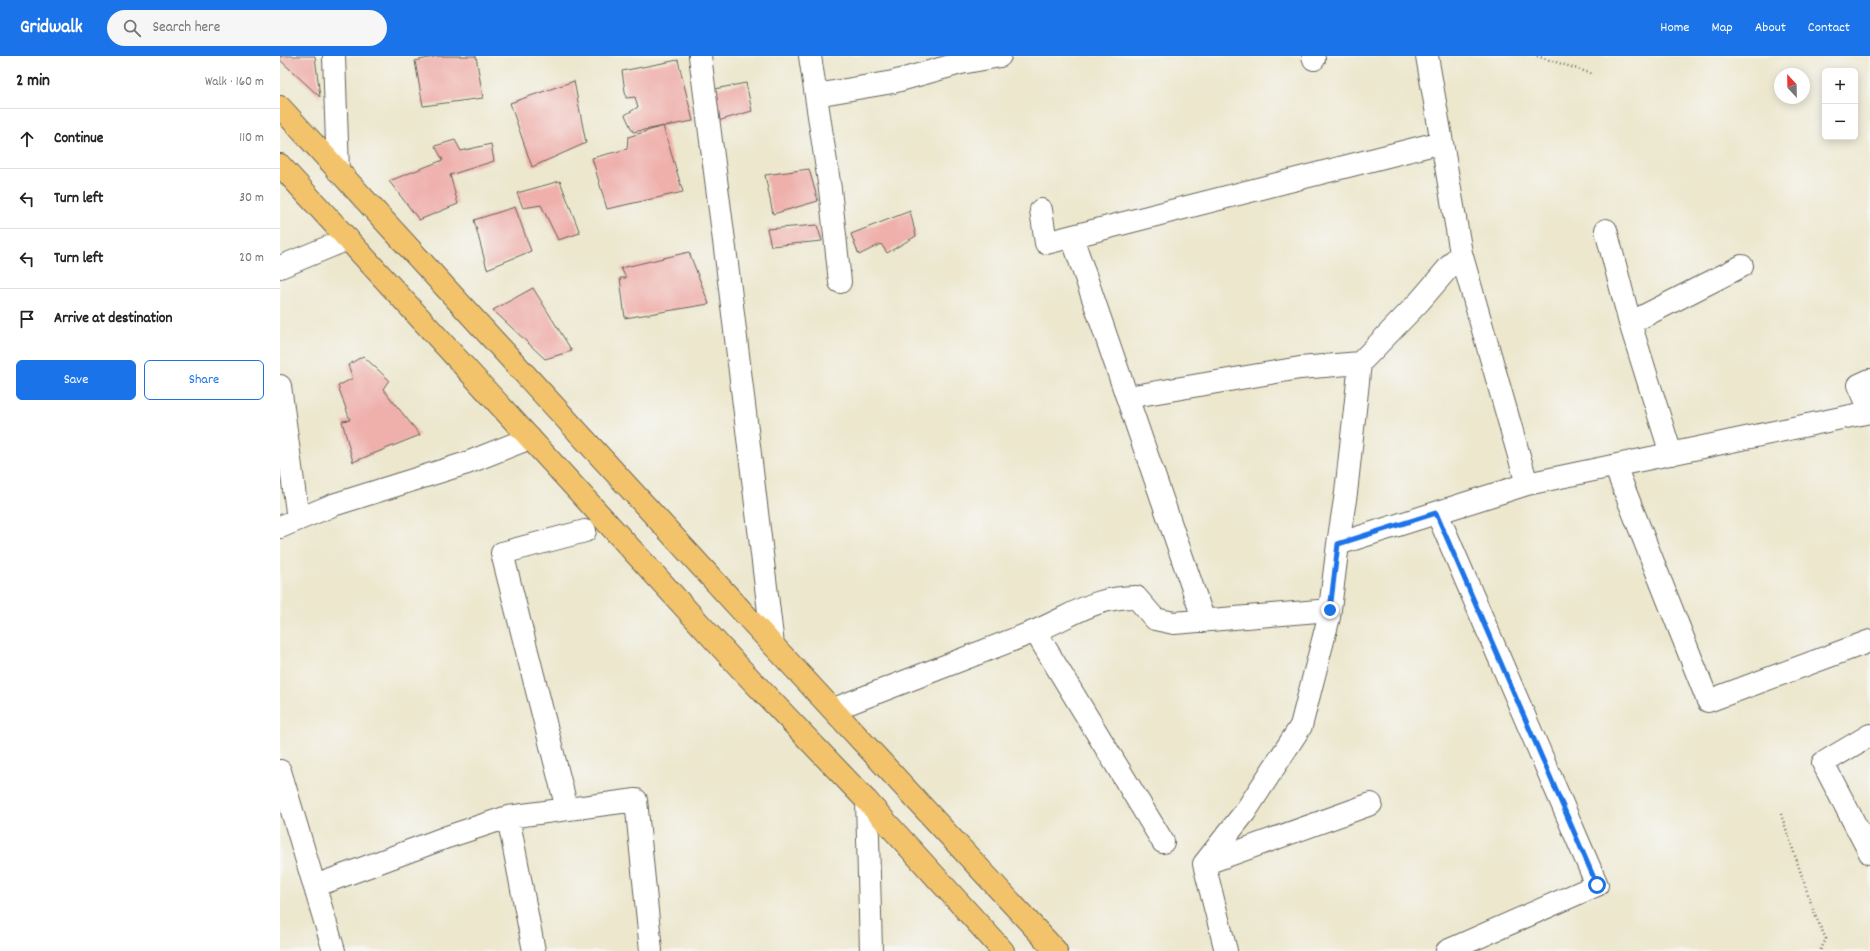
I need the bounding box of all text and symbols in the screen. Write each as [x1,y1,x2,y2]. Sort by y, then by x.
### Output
search box [107,10,387,46]
text: Gridwalk [20,15,83,42]
icon: search [121,17,143,39]
text: Search here [153,17,220,39]
text: Home [1660,18,1689,38]
text: Map [1711,18,1733,38]
text: About [1755,18,1786,38]
text: Contact [1808,18,1850,38]
north arrow [1774,68,1810,104]
map controls [1822,68,1858,140]
button: + [1822,68,1858,104]
text: 2 min [16,70,50,94]
text: Walk · 160 m [205,73,264,92]
button: − [1822,104,1858,140]
icon: ahead [16,128,38,150]
text: Continue [54,128,103,150]
text: 110 m [239,129,264,148]
icon: left [16,188,38,210]
text: Turn left [54,188,103,210]
text: 30 m [239,189,264,208]
icon: left [16,248,38,270]
text: Turn left [54,248,103,270]
text: 20 m [239,249,264,268]
icon: arrive [16,308,38,330]
text: Arrive at destination [54,308,172,330]
button: Save [16,360,136,400]
button: Share [144,360,264,400]
route end [1321,601,1339,619]
route start [1588,876,1606,894]

